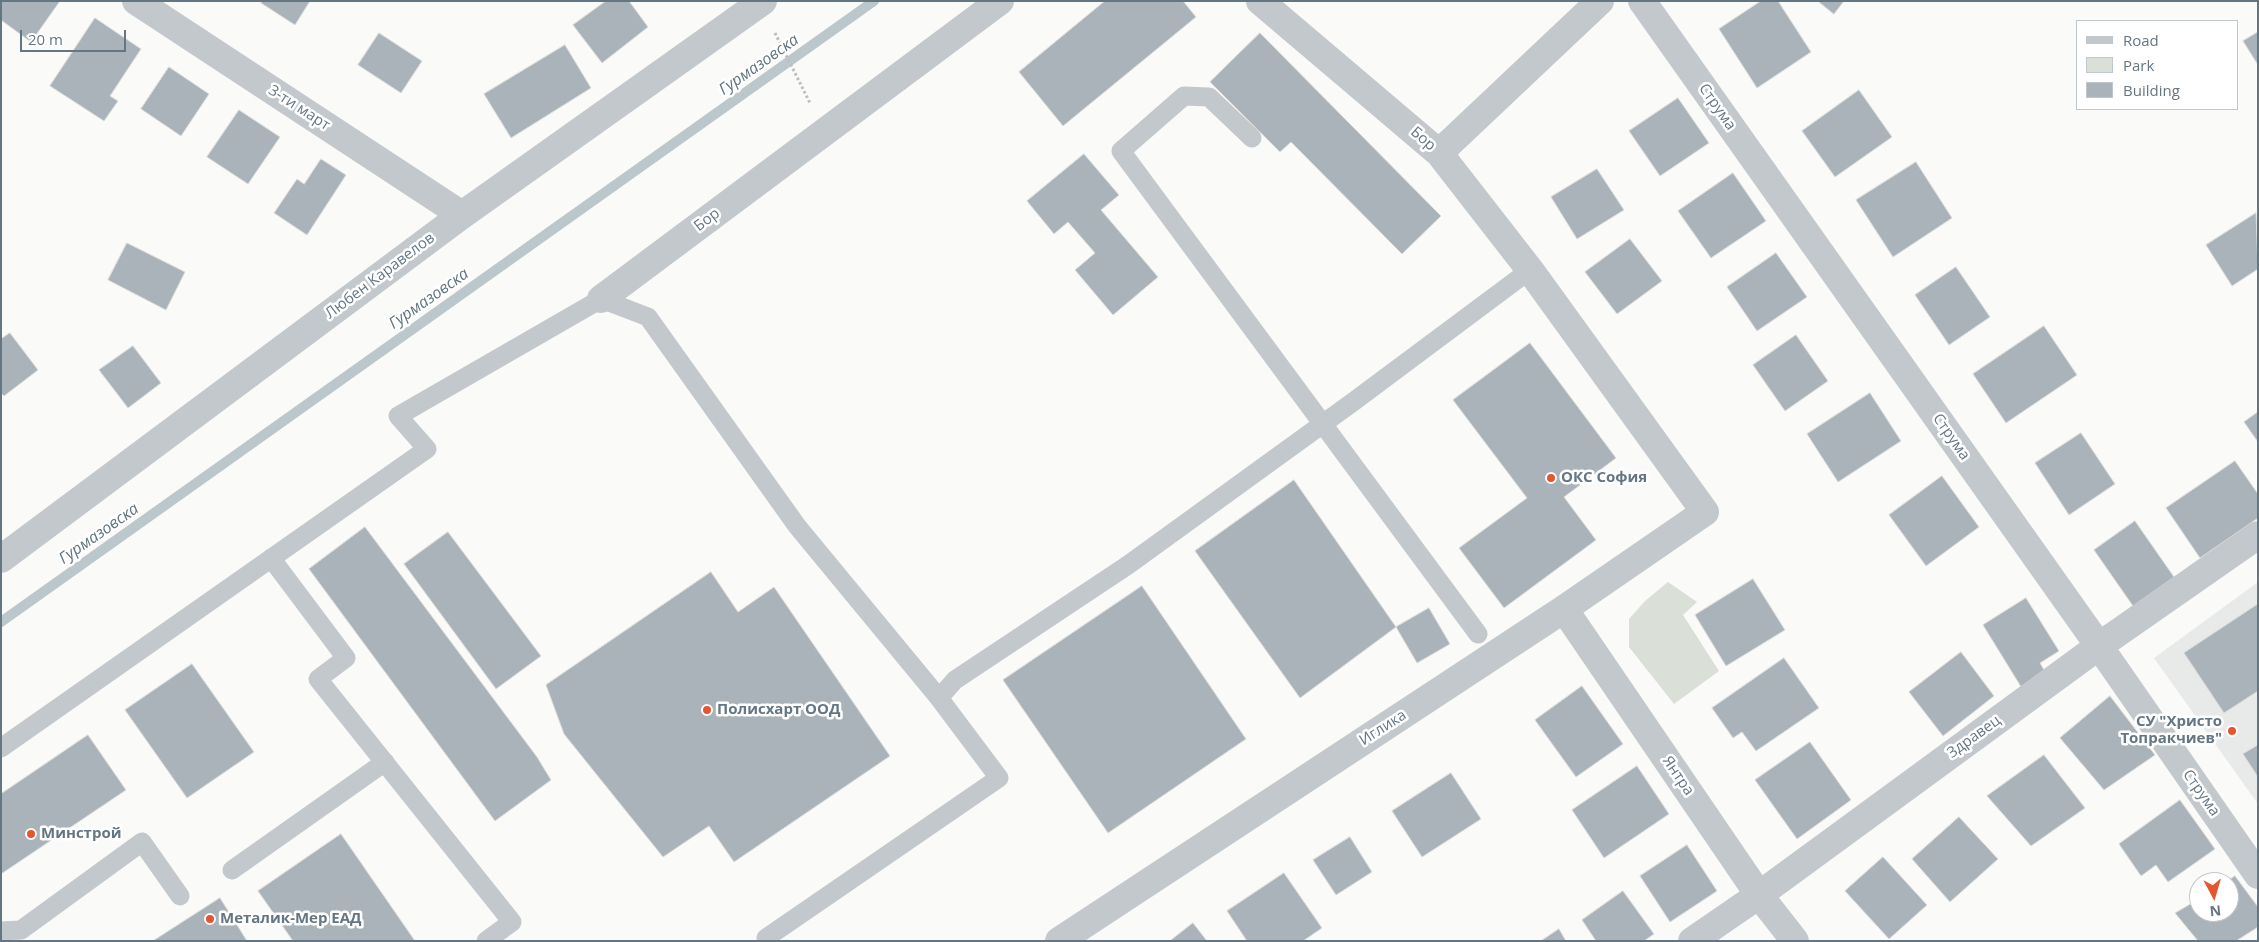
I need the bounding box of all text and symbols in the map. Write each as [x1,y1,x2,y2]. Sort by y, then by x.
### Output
scale bar [22,20,129,52]
legend [2076,20,2239,110]
text: 20 m [28,29,63,49]
water label: Гурмазовска [715,30,803,100]
text: Road [2123,30,2159,50]
text: Park [2123,55,2154,75]
street label: Струма [1695,80,1739,134]
text: Building [2123,80,2180,100]
street label: 3-ти март [265,82,333,134]
street label: Бор [1407,123,1439,155]
street label: Бор [691,205,723,235]
street label: Любен Каравелов [322,229,438,323]
water label: Гурмазовска [385,264,473,334]
street label: Струма [1929,410,1973,464]
place label: ОКС София [1561,469,1647,487]
marker: ОКС София [1545,472,1557,484]
water label: Гурмазовска [55,499,143,569]
place label: Полисхарт ООД [717,701,840,719]
marker: Полисхарт ООД [701,704,713,716]
street label: Иглика [1356,706,1410,750]
street label: Здравец [1944,712,2004,762]
place label: СУ "Христо Топракчиев" [2120,713,2222,748]
marker: СУ "Христо Топракчиев" [2226,725,2238,737]
street label: Янтра [1658,753,1698,799]
street label: Струма [2179,766,2223,820]
place label: Минстрой [41,825,121,843]
marker: Минстрой [25,828,37,840]
north arrow [2189,872,2239,922]
text: N [2209,901,2222,921]
place label: Металик-Мер ЕАД [220,910,362,928]
marker: Металик-Мер ЕАД [204,913,216,925]

